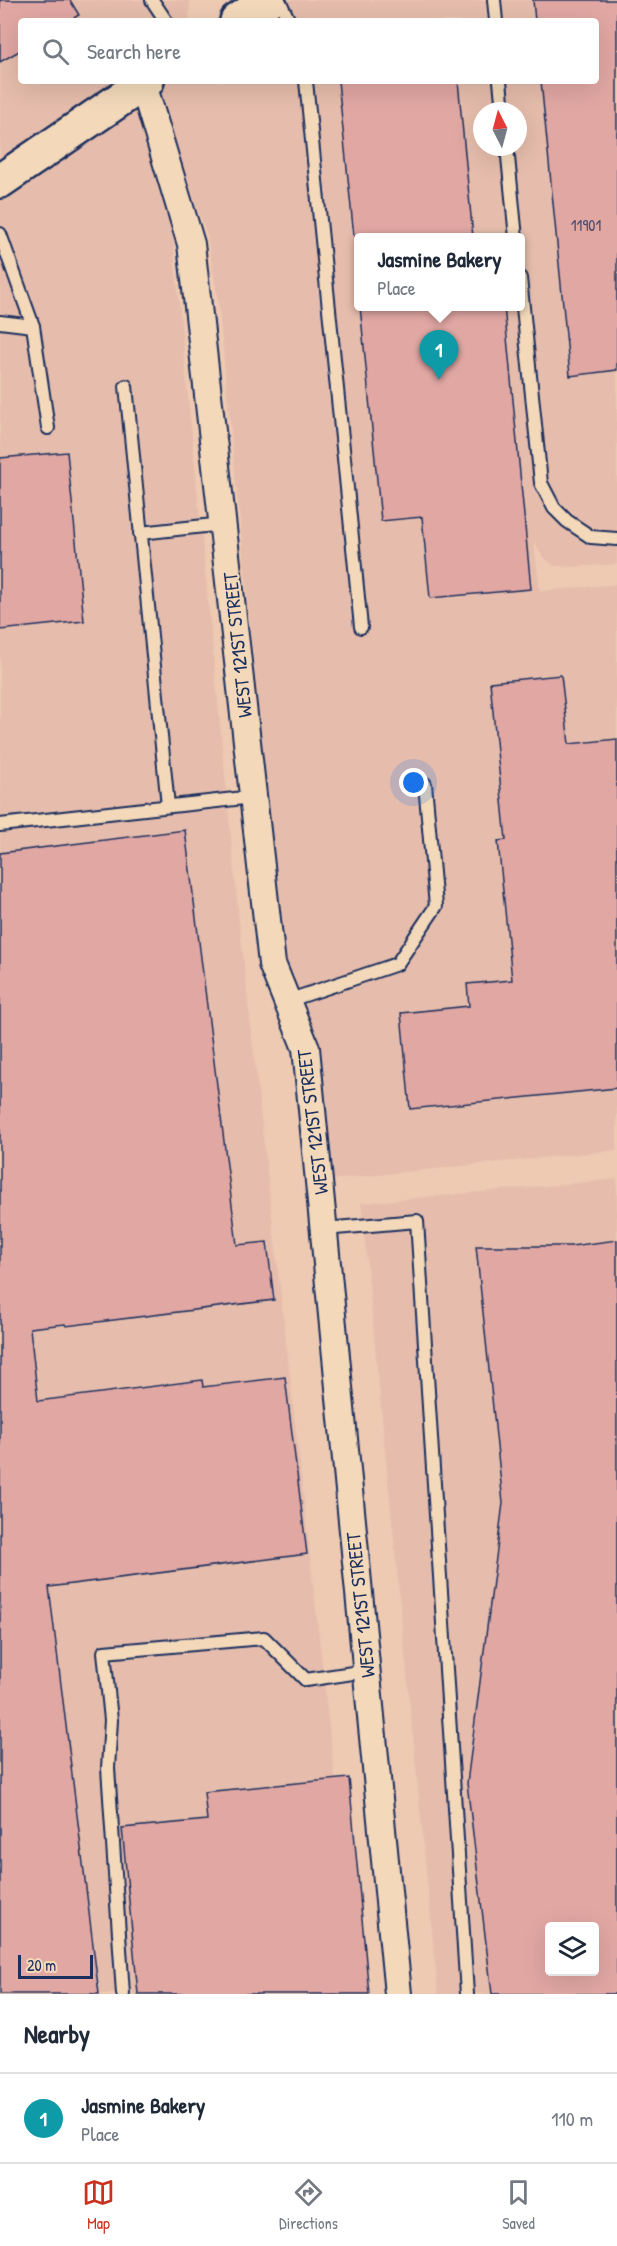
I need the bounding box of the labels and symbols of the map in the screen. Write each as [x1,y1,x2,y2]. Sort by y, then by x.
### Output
north arrow [473,102,527,156]
house number: 11901 [571,214,601,236]
pin: 1 [420,330,458,380]
street label: WEST 121ST STREET [216,570,258,719]
your location [399,768,428,797]
street label: WEST 121ST STREET [290,1047,334,1196]
street label: WEST 121ST STREET [339,1530,381,1679]
scale bar [18,1952,93,1980]

